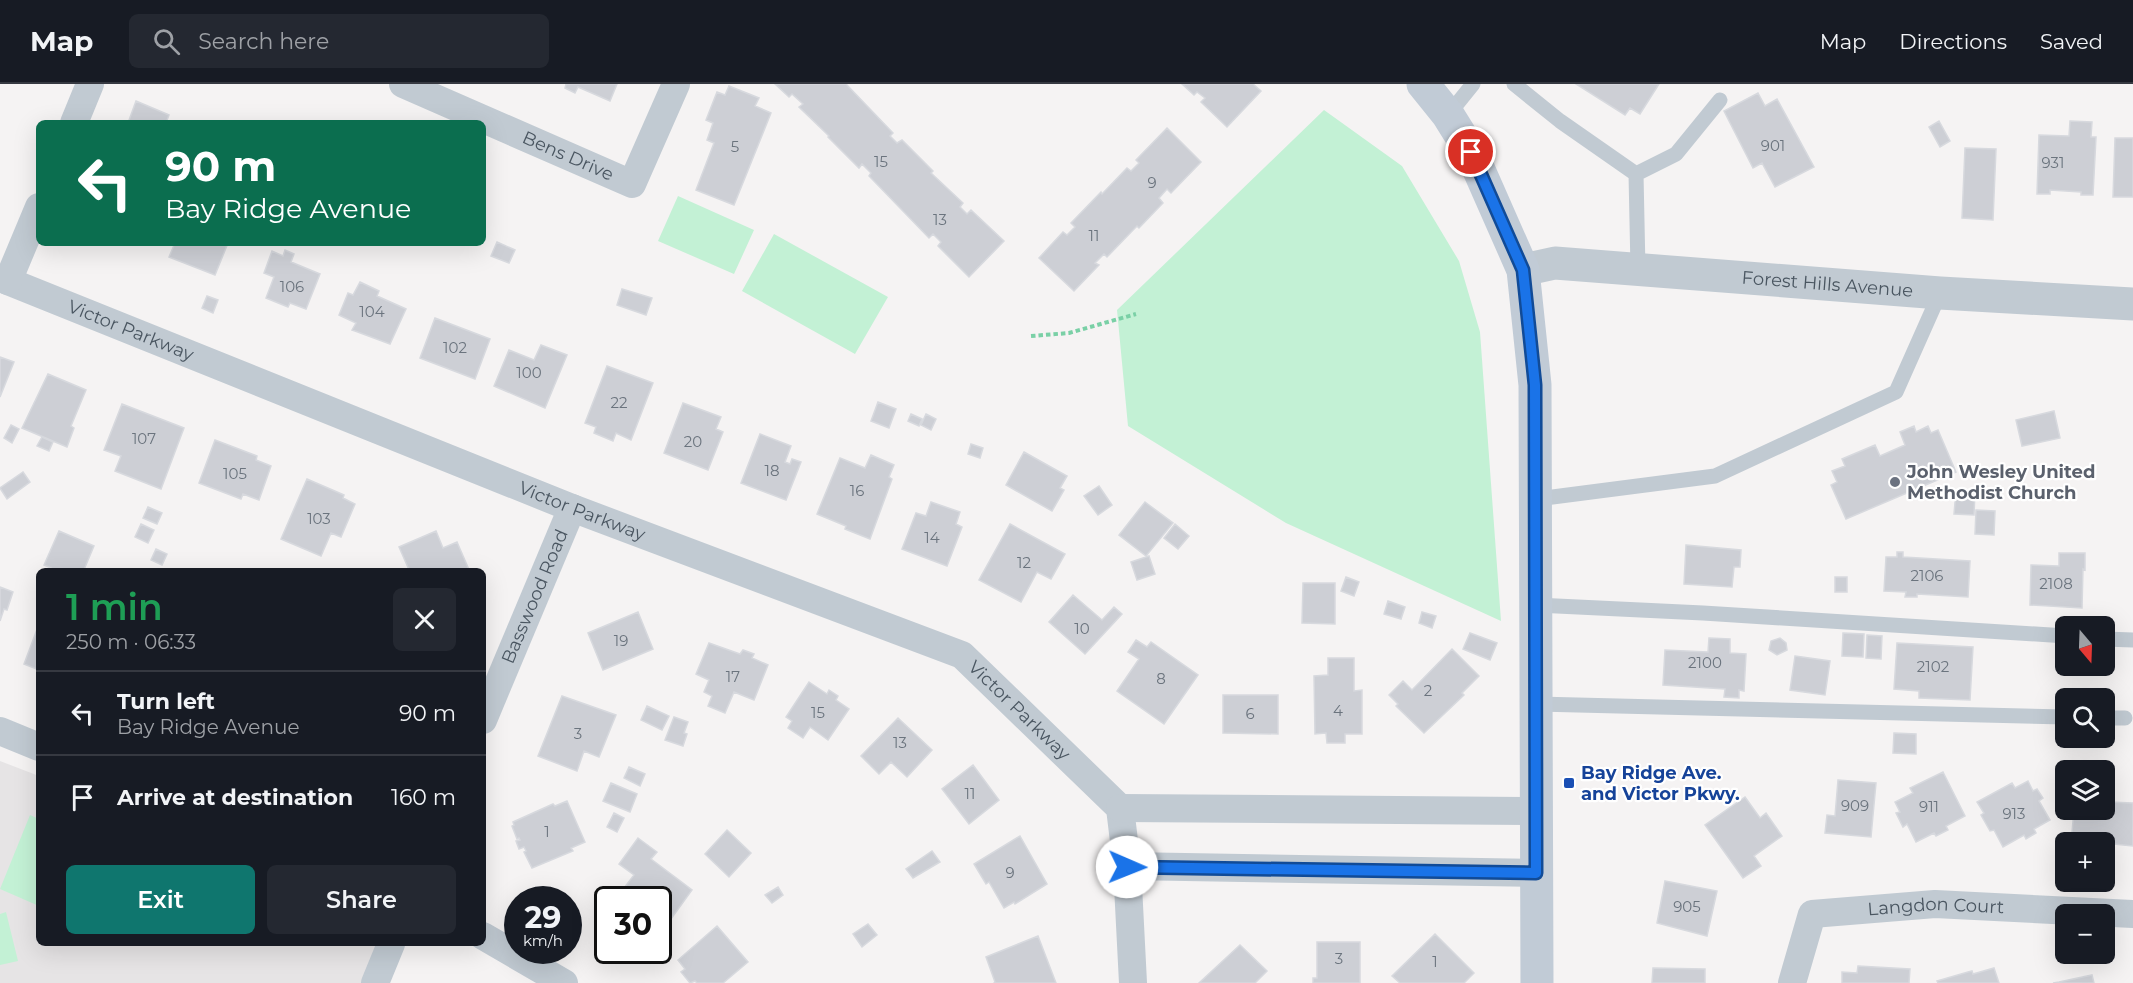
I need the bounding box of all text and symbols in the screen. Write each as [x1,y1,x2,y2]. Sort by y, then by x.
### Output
search box [129,14,549,68]
text: Map [30,24,93,58]
icon: search [150,25,183,58]
text: Search here [198,28,329,55]
text: Map [1820,29,1866,54]
text: Directions [1899,29,2007,54]
text: Saved [2040,29,2103,54]
street label: Bens Drive [519,126,617,186]
pin [1445,126,1496,177]
icon: arrive [1454,135,1487,168]
house number: 901 [1761,136,1785,155]
house number: 5 [731,137,739,156]
text: 90 m [165,140,276,192]
icon: left [66,144,144,222]
house number: 15 [874,152,888,171]
house number: 931 [2042,153,2064,172]
house number: 9 [1147,173,1157,192]
text: Bay Ridge Avenue [165,192,411,225]
house number: 13 [933,210,947,229]
house number: 11 [1089,226,1099,245]
street label: Forest Hills Avenue [1741,267,1914,302]
house number: 106 [280,277,304,296]
street label: Victor Parkway [65,295,197,366]
house number: 104 [359,302,385,321]
house number: 102 [443,338,467,357]
house number: 100 [516,363,542,382]
house number: 22 [610,393,628,412]
house number: 107 [132,429,156,448]
house number: 20 [684,432,702,451]
house number: 18 [765,461,780,480]
place label: John Wesley United Methodist Church [1906,461,2095,504]
house number: 105 [223,464,247,483]
marker: John Wesley United Methodist Church [1888,475,1902,489]
street label: Victor Parkway [516,477,648,546]
house number: 16 [850,481,864,500]
house number: 103 [307,509,331,528]
street label: Basswood Road [497,526,573,667]
house number: 14 [924,528,940,547]
house number: 12 [1017,553,1031,572]
house number: 2106 [1910,566,1944,585]
house number: 2108 [2039,574,2073,593]
text: 1 min [66,585,163,629]
button: close [393,588,456,651]
north arrow [2055,616,2115,676]
map controls [2055,616,2115,964]
house number: 10 [1074,619,1090,638]
text: 250 m · 06:33 [66,630,196,654]
house number: 19 [614,631,628,650]
house number: 2100 [1688,653,1722,672]
street label: Victor Parkway [964,656,1075,765]
house number: 2102 [1917,657,1949,676]
house number: 17 [726,667,740,686]
house number: 8 [1156,669,1166,688]
house number: 2 [1424,681,1432,700]
text: Turn left [117,688,215,715]
button: search [2055,688,2115,748]
icon: left [66,697,99,730]
text: 90 m [399,700,456,727]
house number: 4 [1333,701,1343,720]
house number: 15 [811,703,825,722]
house number: 6 [1245,704,1255,723]
text: Bay Ridge Avenue [117,715,299,739]
house number: 3 [574,724,582,743]
house number: 13 [893,733,907,752]
button: layers [2055,760,2115,820]
place label: Bay Ridge Ave. and Victor Pkwy. [1581,762,1740,805]
marker: Bay Ridge Ave. and Victor Pkwy. [1562,776,1576,790]
icon: arrive [66,781,99,814]
text: Arrive at destination [117,784,353,811]
text: 160 m [391,784,456,811]
house number: 11 [965,784,975,803]
house number: 909 [1841,796,1869,815]
house number: 911 [1919,797,1939,816]
house number: 913 [2002,804,2026,823]
house number: 1 [544,822,550,841]
button: + [2055,832,2115,892]
position arrow [1095,835,1159,899]
house number: 9 [1005,863,1015,882]
button: Exit [66,865,255,934]
button: Share [267,865,456,934]
speed limit sign: 30 [594,886,672,964]
street label: Langdon Court [1867,893,2005,920]
house number: 905 [1673,897,1701,916]
text: 29 [525,899,561,936]
button: − [2055,904,2115,964]
text: km/h [523,931,563,950]
house number: 3 [1335,949,1343,968]
house number: 1 [1432,952,1438,971]

